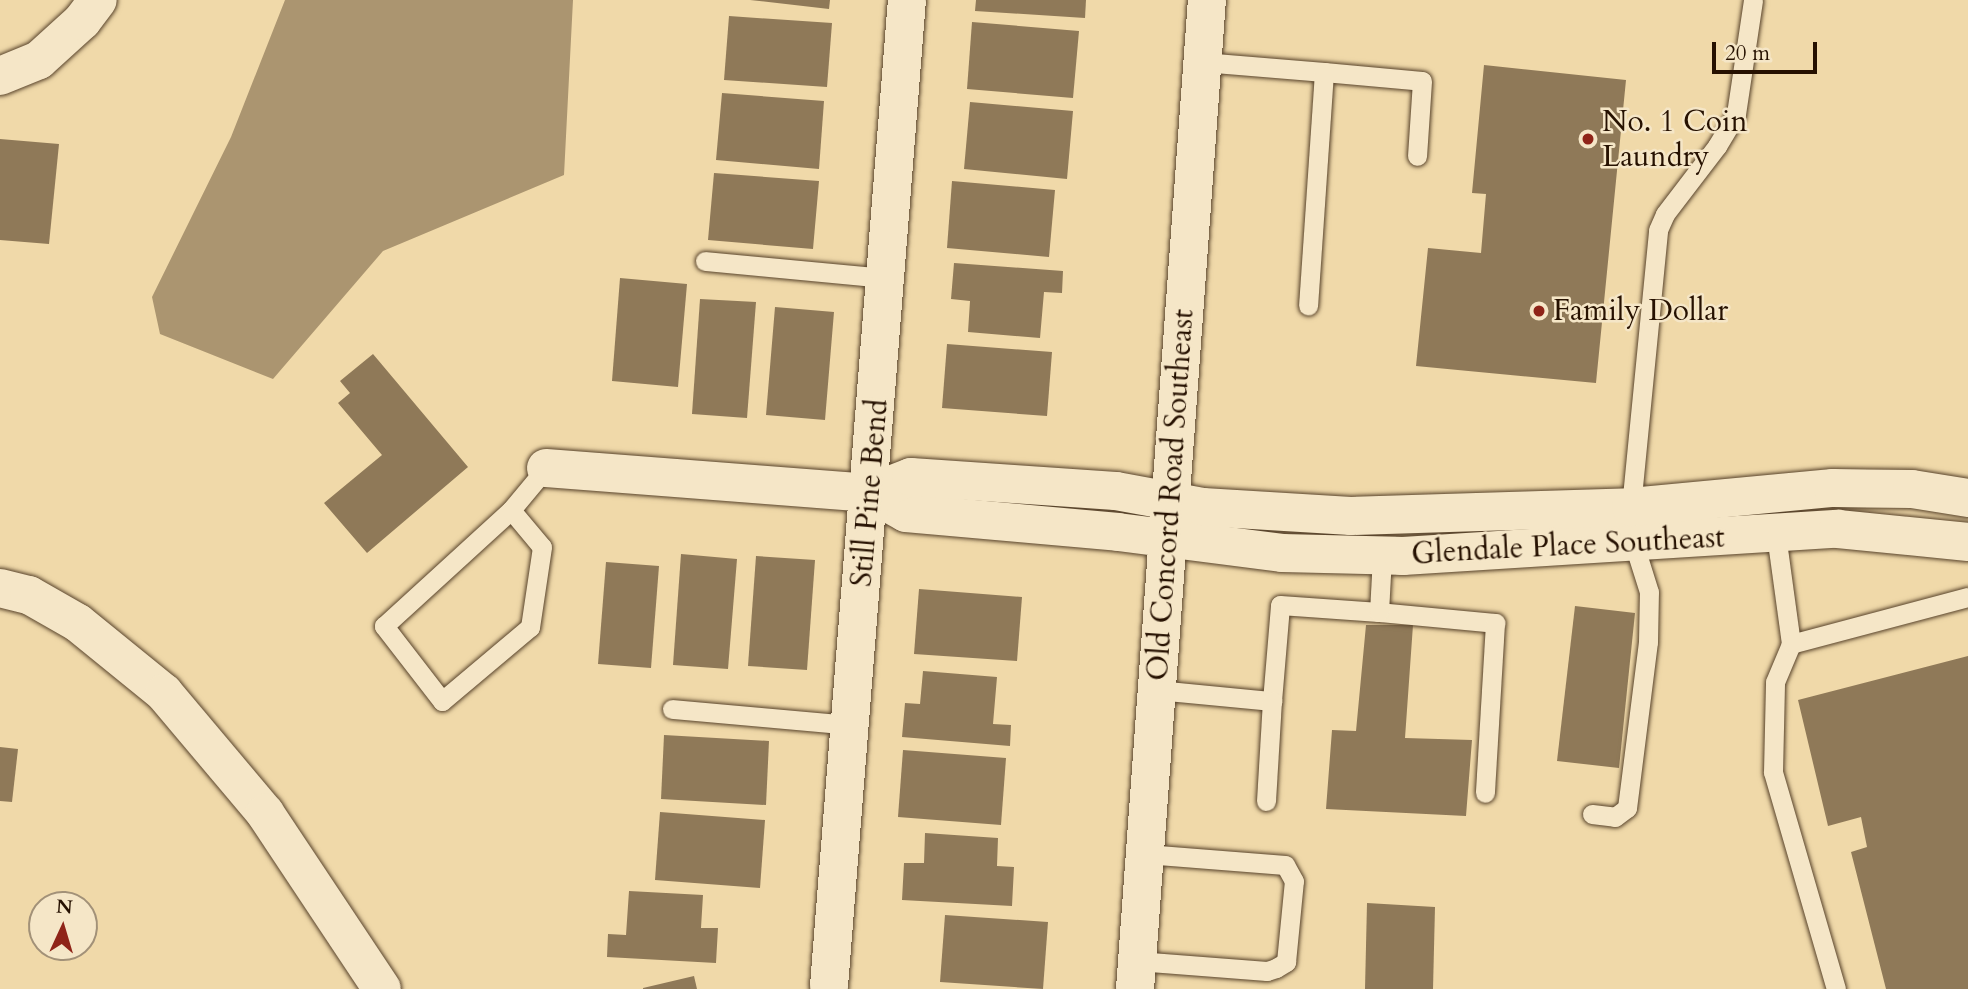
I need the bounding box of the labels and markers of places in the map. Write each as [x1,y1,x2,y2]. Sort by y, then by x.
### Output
place label: No. 1 Coin Laundry [1602,104,1748,174]
marker: No. 1 Coin Laundry [1580,131,1596,147]
place label: Family Dollar [1553,293,1728,329]
marker: Family Dollar [1531,303,1547,319]

